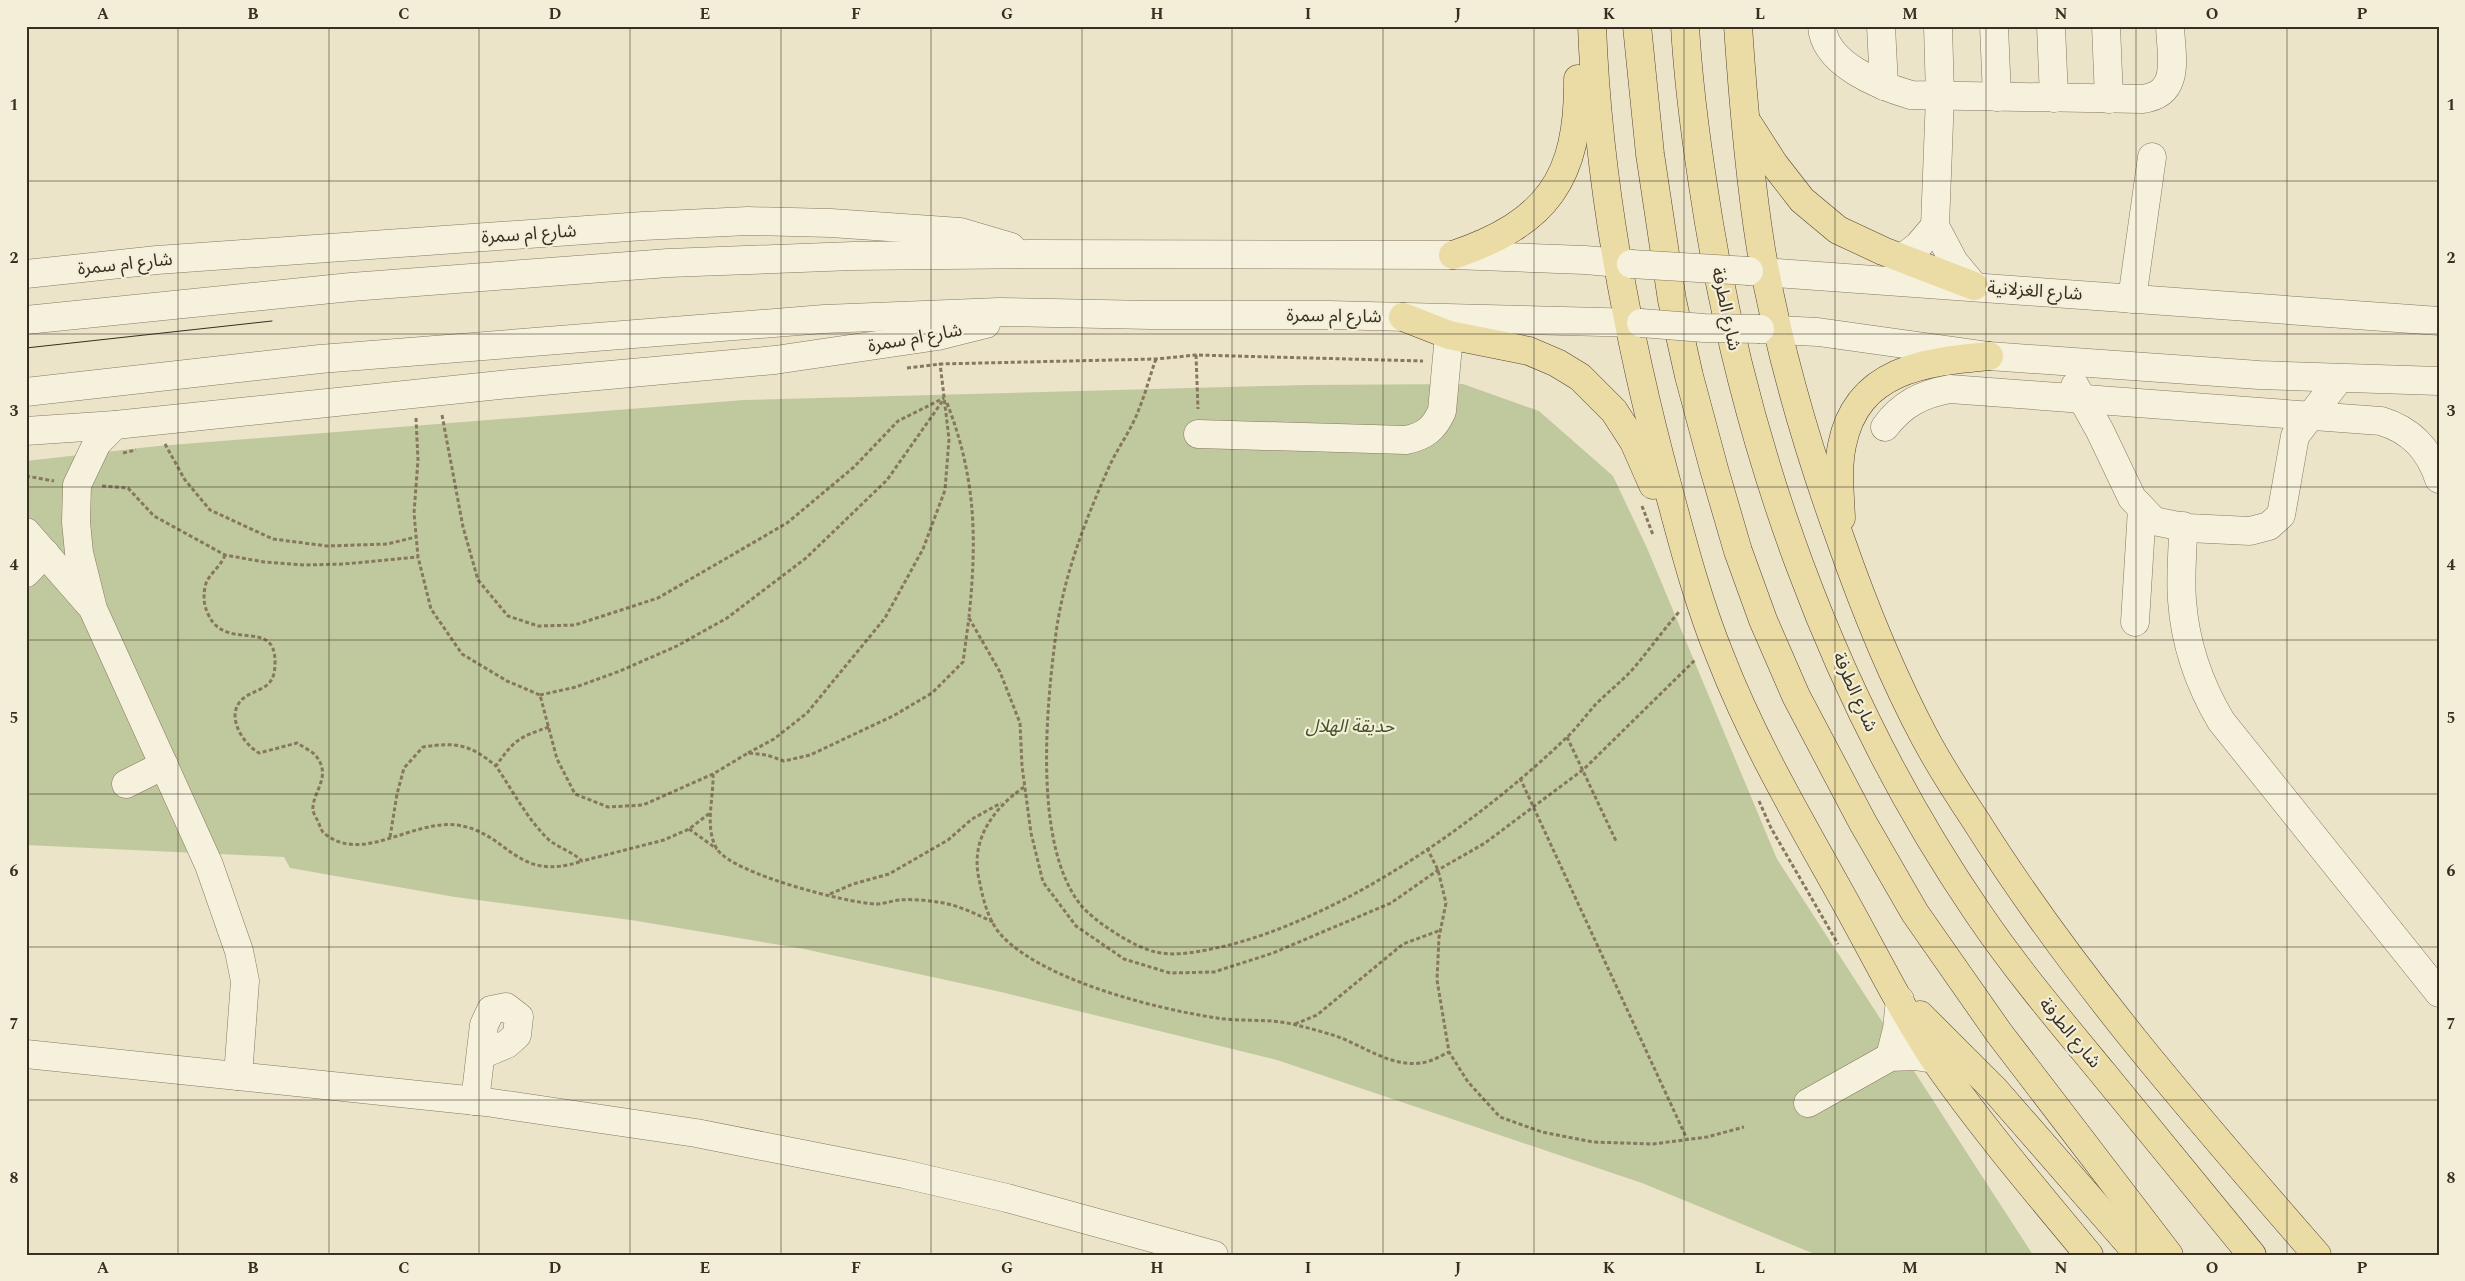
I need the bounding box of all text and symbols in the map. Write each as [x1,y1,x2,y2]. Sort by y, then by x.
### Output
text: A [97,2,110,26]
text: B [247,2,259,26]
text: C [398,2,410,26]
text: D [549,2,562,26]
text: E [700,2,710,26]
text: F [851,2,861,26]
text: G [1001,2,1013,26]
text: H [1150,2,1164,26]
text: I [1305,2,1311,26]
text: J [1455,2,1462,26]
text: K [1603,2,1616,26]
text: L [1755,2,1765,26]
text: M [1902,2,1918,26]
text: N [2054,2,2068,26]
text: O [2206,2,2218,26]
text: P [2357,2,2368,26]
text: 1 [10,93,18,117]
text: 1 [2447,93,2455,117]
street label: شارع ام سمرة [481,217,577,251]
text: 2 [10,246,19,270]
street label: شارع ام سمرة [76,246,174,282]
text: 2 [2447,246,2456,270]
street label: شارع الطرفة [1704,265,1748,353]
street label: شارع الغزلانية [1986,274,2084,308]
street label: شارع ام سمرة [1286,302,1382,330]
street label: شارع ام سمرة [866,316,964,360]
text: 3 [10,399,19,423]
text: 3 [2447,399,2456,423]
text: 4 [10,553,19,577]
text: 4 [2447,553,2456,577]
street label: شارع الطرفة [1825,648,1885,736]
text: 5 [10,706,18,730]
text: 5 [2447,706,2455,730]
park label: حديقة الهلال [1306,713,1395,740]
text: 6 [10,859,19,883]
text: 6 [2447,859,2456,883]
street label: شارع الطرفة [2032,992,2108,1074]
text: 7 [10,1012,19,1036]
text: 7 [2447,1012,2456,1036]
text: 8 [10,1166,19,1190]
text: 8 [2447,1166,2456,1190]
text: A [97,1256,110,1280]
text: B [247,1256,259,1280]
text: C [398,1256,410,1280]
text: D [549,1256,562,1280]
text: E [700,1256,710,1280]
text: F [851,1256,861,1280]
text: G [1001,1256,1013,1280]
text: H [1150,1256,1164,1280]
text: I [1305,1256,1311,1280]
text: J [1455,1256,1462,1280]
text: K [1603,1256,1616,1280]
text: L [1755,1256,1765,1280]
text: M [1902,1256,1918,1280]
text: N [2054,1256,2068,1280]
text: O [2206,1256,2218,1280]
text: P [2357,1256,2368,1280]

